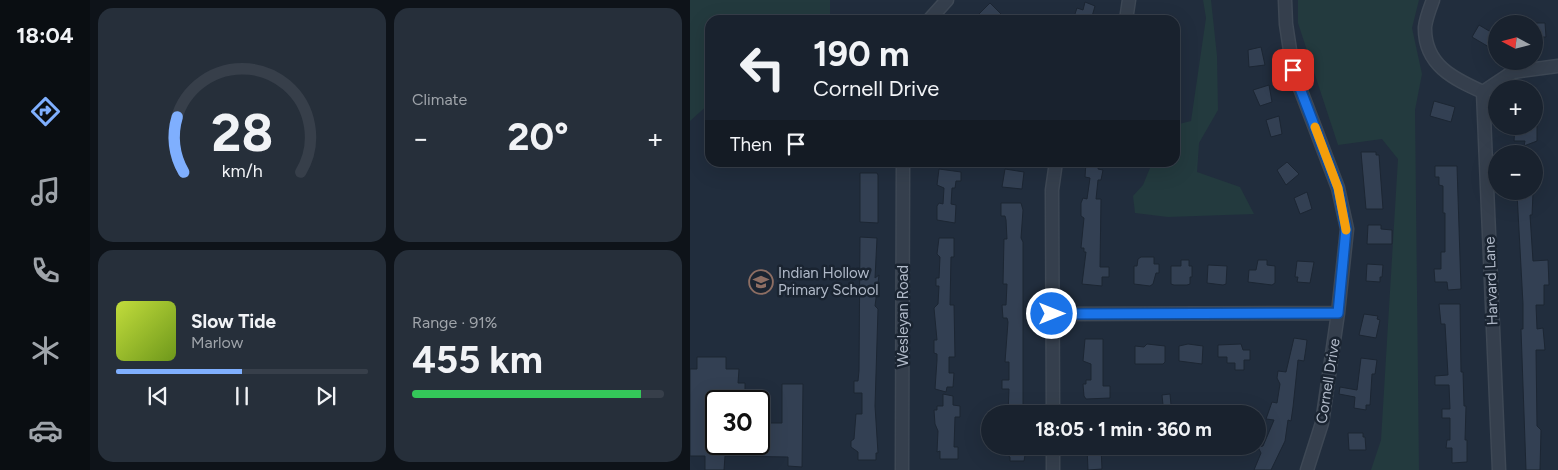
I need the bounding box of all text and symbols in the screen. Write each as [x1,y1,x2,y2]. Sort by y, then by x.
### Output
north arrow [1488,15,1542,70]
map controls [1488,15,1543,200]
text: 18:04 [16,22,74,49]
text: 190 m [813,33,910,75]
icon: left [730,35,795,100]
pin [1272,49,1314,91]
icon: arrive [1279,56,1307,84]
text: Cornell Drive [813,75,939,102]
button: + [1488,80,1543,135]
text: Climate [412,90,467,109]
icon: directions [28,94,63,129]
text: 28 [211,102,273,164]
text: 20° [508,114,569,160]
text: − [412,121,429,155]
text: + [647,121,664,155]
icon: arrive [782,130,810,158]
text: Then [730,133,772,156]
button: − [1488,145,1543,200]
text: km/h [222,160,262,181]
icon: music [28,174,63,209]
street label: Harvard Lane [1480,236,1502,326]
icon: phone [28,253,63,288]
place label: Indian Hollow Primary School [778,264,879,299]
street label: Wesleyan Road [894,265,912,367]
school or university icon: Indian Hollow Primary School [748,269,774,295]
position arrow [1025,287,1077,339]
text: Slow Tide [191,310,276,333]
text: Range · 91% [412,313,497,332]
icon: climate [28,333,63,368]
text: Marlow [191,333,243,352]
text: 455 km [412,337,543,383]
street label: Cornell Drive [1312,337,1344,425]
icon: previous [144,382,172,410]
icon: pause [228,382,256,410]
icon: next [312,382,340,410]
speed limit sign: 30 [705,390,770,455]
icon: car [28,413,63,448]
text: 18:05 · 1 min · 360 m [1035,418,1212,441]

